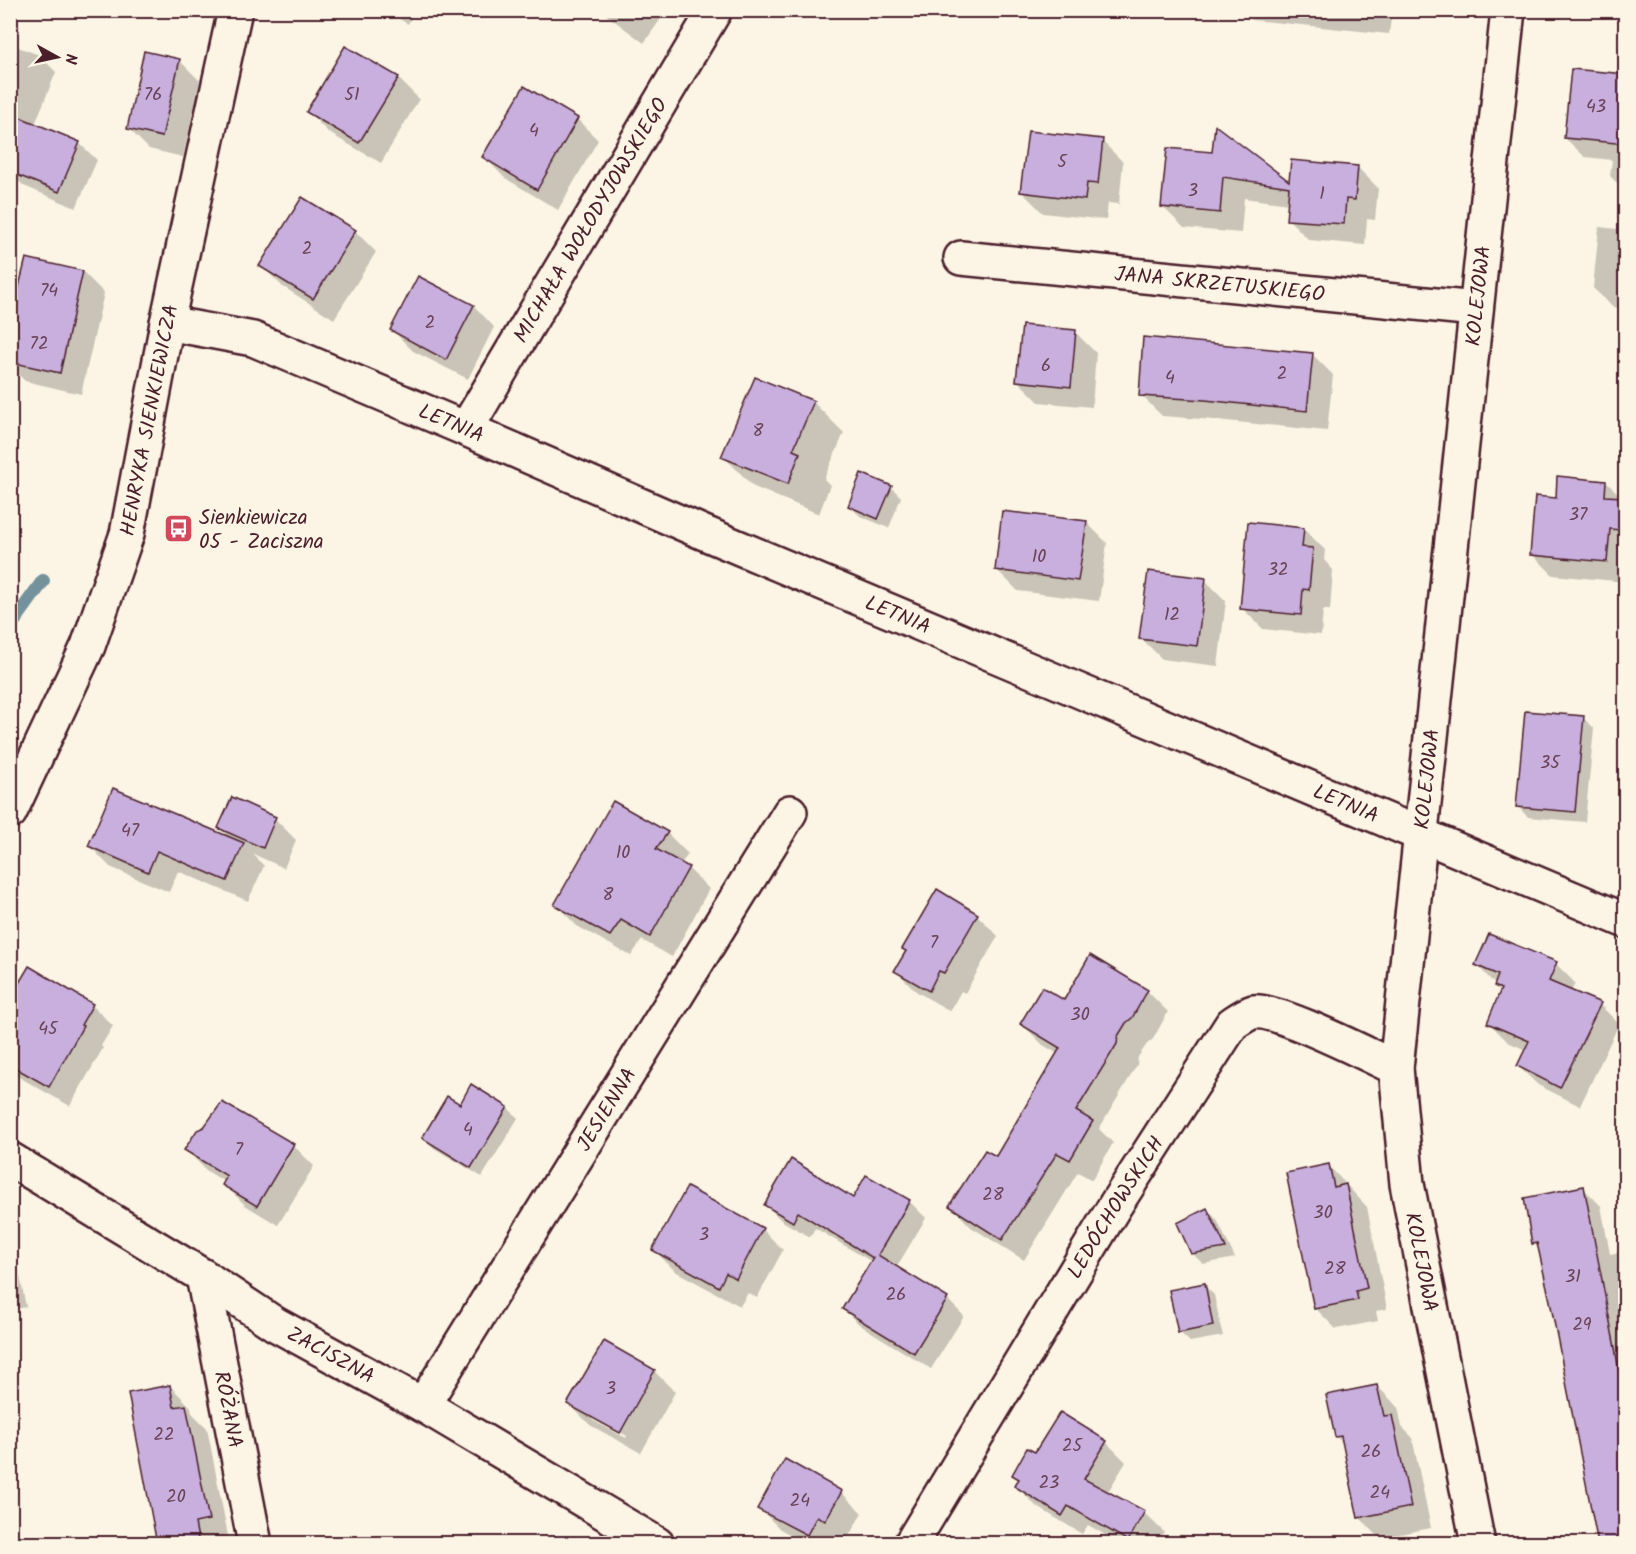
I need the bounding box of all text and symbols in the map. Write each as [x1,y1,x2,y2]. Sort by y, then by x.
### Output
north arrow [27,27,87,87]
text: N [57,52,83,66]
house number: 76 [144,81,162,110]
house number: 51 [344,81,360,110]
street label: MICHAŁA WOŁODYJOWSKIEGO [506,92,677,350]
house number: 43 [1586,93,1606,122]
house number: 4 [529,117,539,146]
house number: 5 [1057,148,1068,177]
house number: 3 [1188,177,1198,206]
house number: 1 [1319,180,1325,209]
house number: 2 [302,235,312,264]
street label: KOLEJOWA [1458,244,1501,348]
street label: JANA SKRZETUSKIEGO [1113,258,1326,312]
house number: 74 [40,277,58,306]
street label: HENRYKA SIENKIEWICZA [112,301,189,539]
house number: 2 [425,309,435,338]
house number: 72 [30,330,48,359]
house number: 6 [1041,352,1051,381]
house number: 2 [1277,360,1287,389]
house number: 4 [1165,364,1175,393]
street label: LETNIA [413,396,489,453]
house number: 8 [753,417,764,446]
house number: 37 [1569,501,1588,530]
place label: Sienkiewicza 05 - Zaciszna [199,502,324,559]
bus stop icon: Sienkiewicza 05 - Zaciszna [162,513,194,545]
house number: 10 [1032,543,1046,572]
house number: 32 [1268,556,1288,585]
street label: LETNIA [860,587,936,644]
house number: 12 [1164,601,1180,630]
street label: KOLEJOWA [1406,727,1450,831]
house number: 35 [1540,749,1561,778]
street label: LETNIA [1307,776,1383,833]
house number: 47 [121,817,140,846]
house number: 10 [616,839,630,868]
house number: 8 [603,881,614,910]
house number: 7 [930,929,939,958]
house number: 30 [1070,1001,1090,1030]
house number: 45 [38,1015,59,1044]
street label: JESIENNA [569,1062,646,1158]
house number: 4 [463,1116,473,1145]
street label: LEDÓCHOWSKICH [1060,1130,1174,1286]
house number: 7 [235,1136,244,1165]
house number: 28 [982,1181,1004,1210]
house number: 30 [1313,1199,1333,1228]
street label: KOLEJOWA [1395,1210,1446,1315]
house number: 3 [699,1221,709,1250]
house number: 28 [1324,1255,1346,1284]
house number: 31 [1565,1263,1581,1292]
house number: 26 [886,1281,906,1310]
house number: 29 [1572,1311,1592,1340]
street label: ZACISZNA [280,1318,380,1393]
street label: RÓŻANA [204,1368,251,1451]
house number: 3 [606,1375,616,1404]
house number: 22 [154,1421,174,1450]
house number: 25 [1062,1432,1083,1461]
house number: 26 [1361,1438,1381,1467]
house number: 23 [1039,1469,1059,1498]
house number: 24 [1370,1479,1390,1508]
house number: 20 [166,1483,186,1512]
house number: 24 [790,1487,810,1516]

